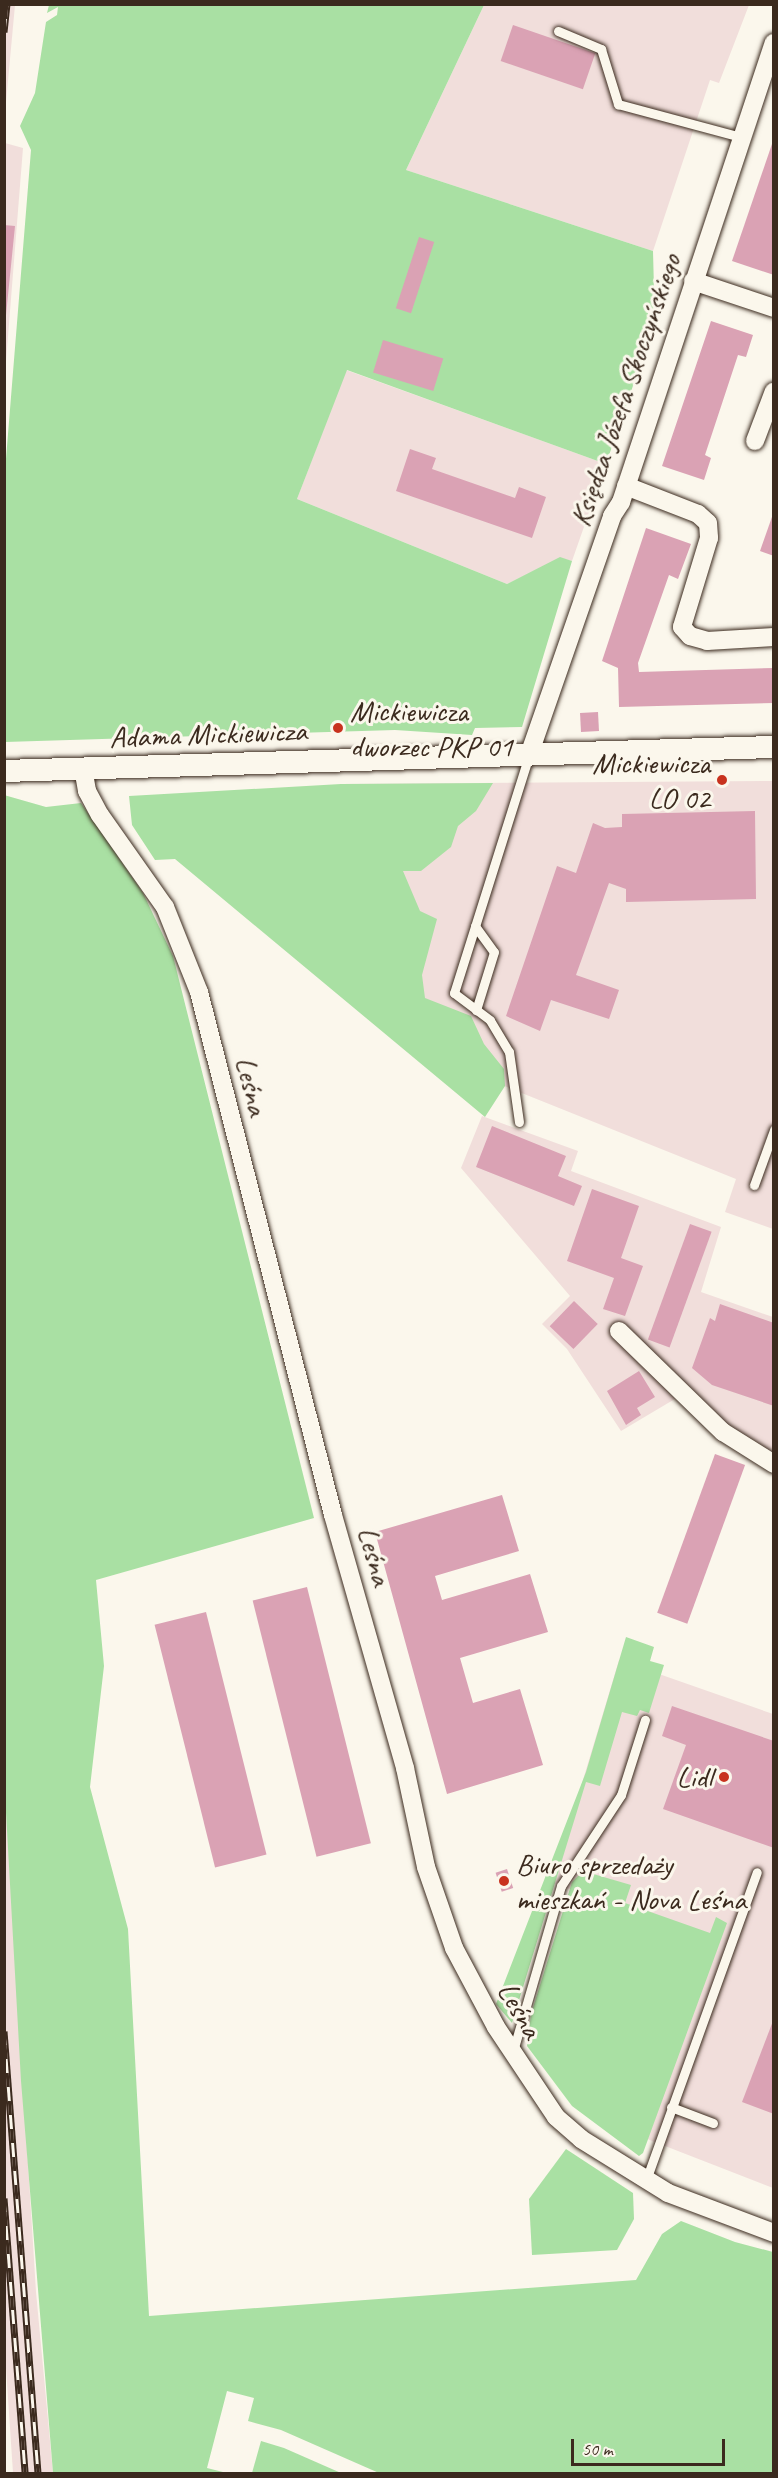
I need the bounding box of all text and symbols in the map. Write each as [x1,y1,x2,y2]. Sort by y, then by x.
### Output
street label: Księdza Józefa Skoczyńskiego [561,249,689,531]
place label: Mickiewicza dworzec PKP 01 [350,693,513,764]
street label: Adama Mickiewicza [110,713,306,755]
marker: Mickiewicza dworzec PKP 01 [331,721,345,735]
place label: Mickiewicza LO 02 [592,745,710,816]
marker: Mickiewicza LO 02 [715,773,729,787]
street label: Leśna [227,1053,277,1119]
street label: Leśna [350,1523,400,1589]
place label: Lidl [676,1759,712,1795]
marker: Lidl [717,1770,731,1784]
place label: Biuro sprzedaży mieszkań - Nova Leśna [516,1846,746,1916]
marker: Biuro sprzedaży mieszkań - Nova Leśna [497,1874,511,1888]
street label: Leśna [490,1975,550,2045]
scale bar [574,2427,728,2465]
text: 50 m [582,2438,613,2460]

